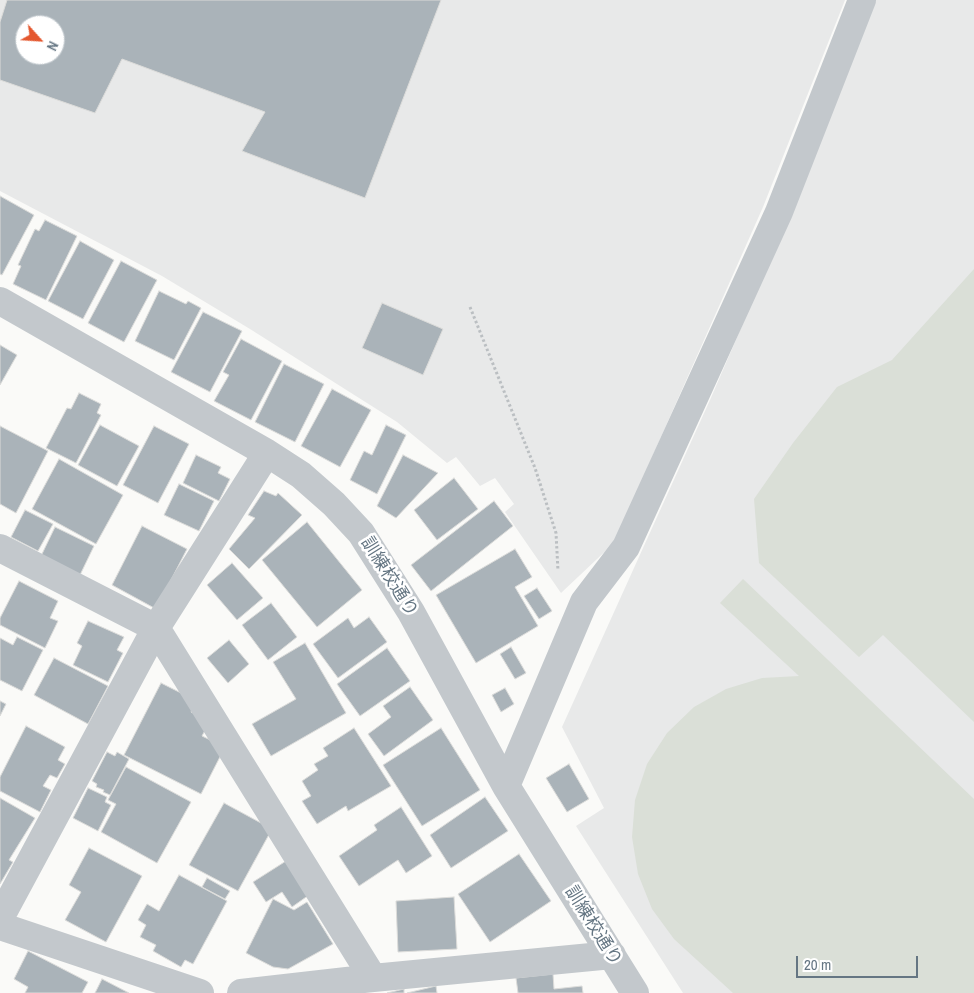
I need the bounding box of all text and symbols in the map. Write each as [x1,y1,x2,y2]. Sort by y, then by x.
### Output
north arrow [15,15,65,65]
text: N [43,38,62,54]
street label: 訓練校通り [356,533,422,621]
street label: 訓練校通り [560,882,626,970]
scale bar [799,946,922,978]
text: 20 m [804,954,831,975]

